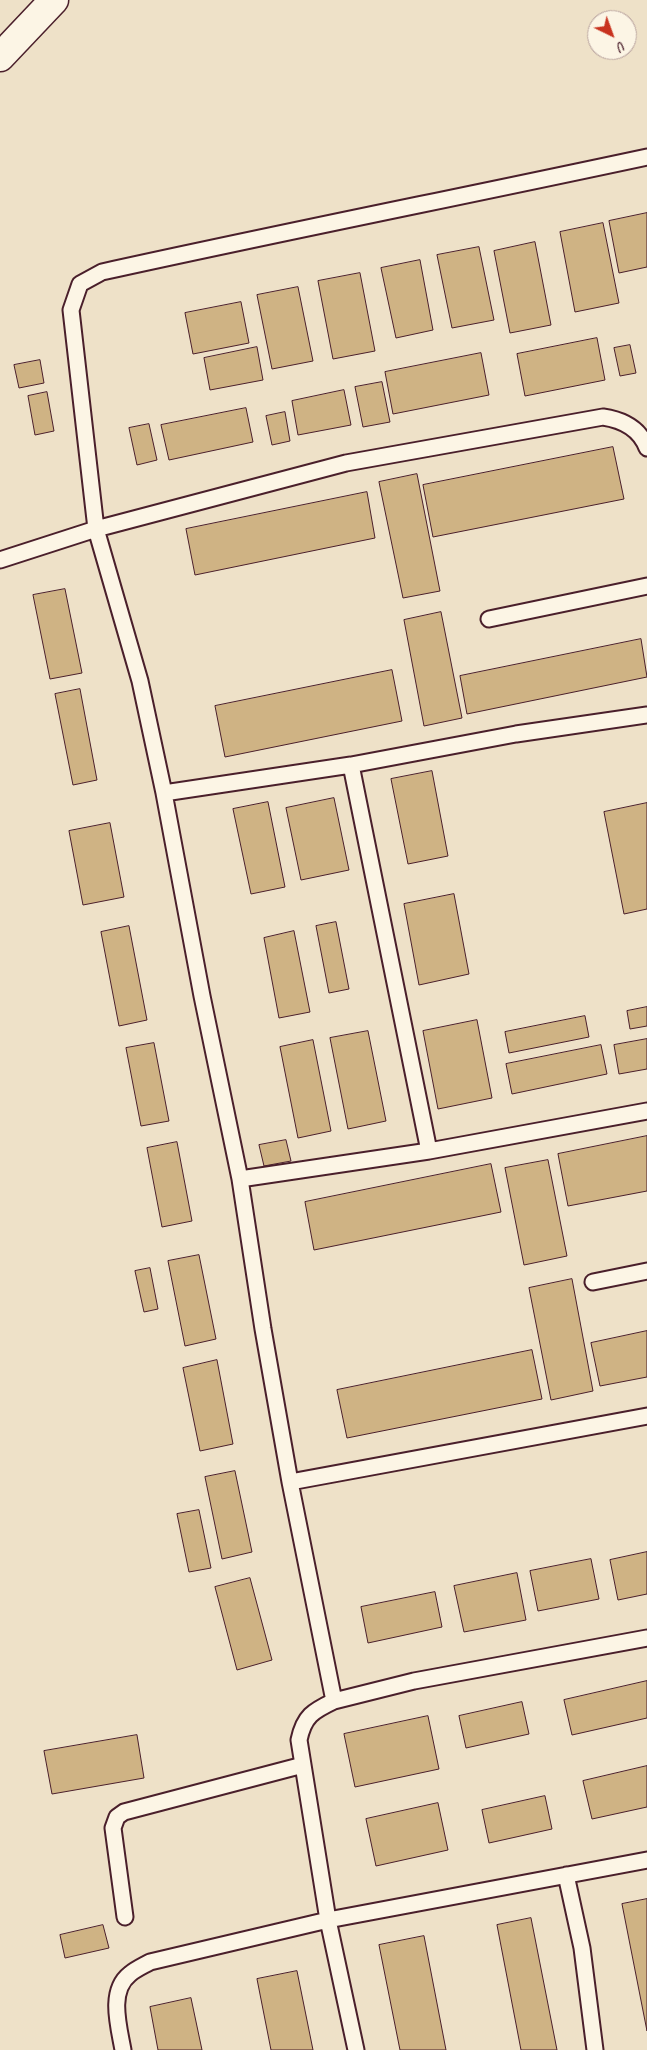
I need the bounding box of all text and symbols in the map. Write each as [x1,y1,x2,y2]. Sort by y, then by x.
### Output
north arrow [587,10,637,60]
text: U [614,37,630,54]

